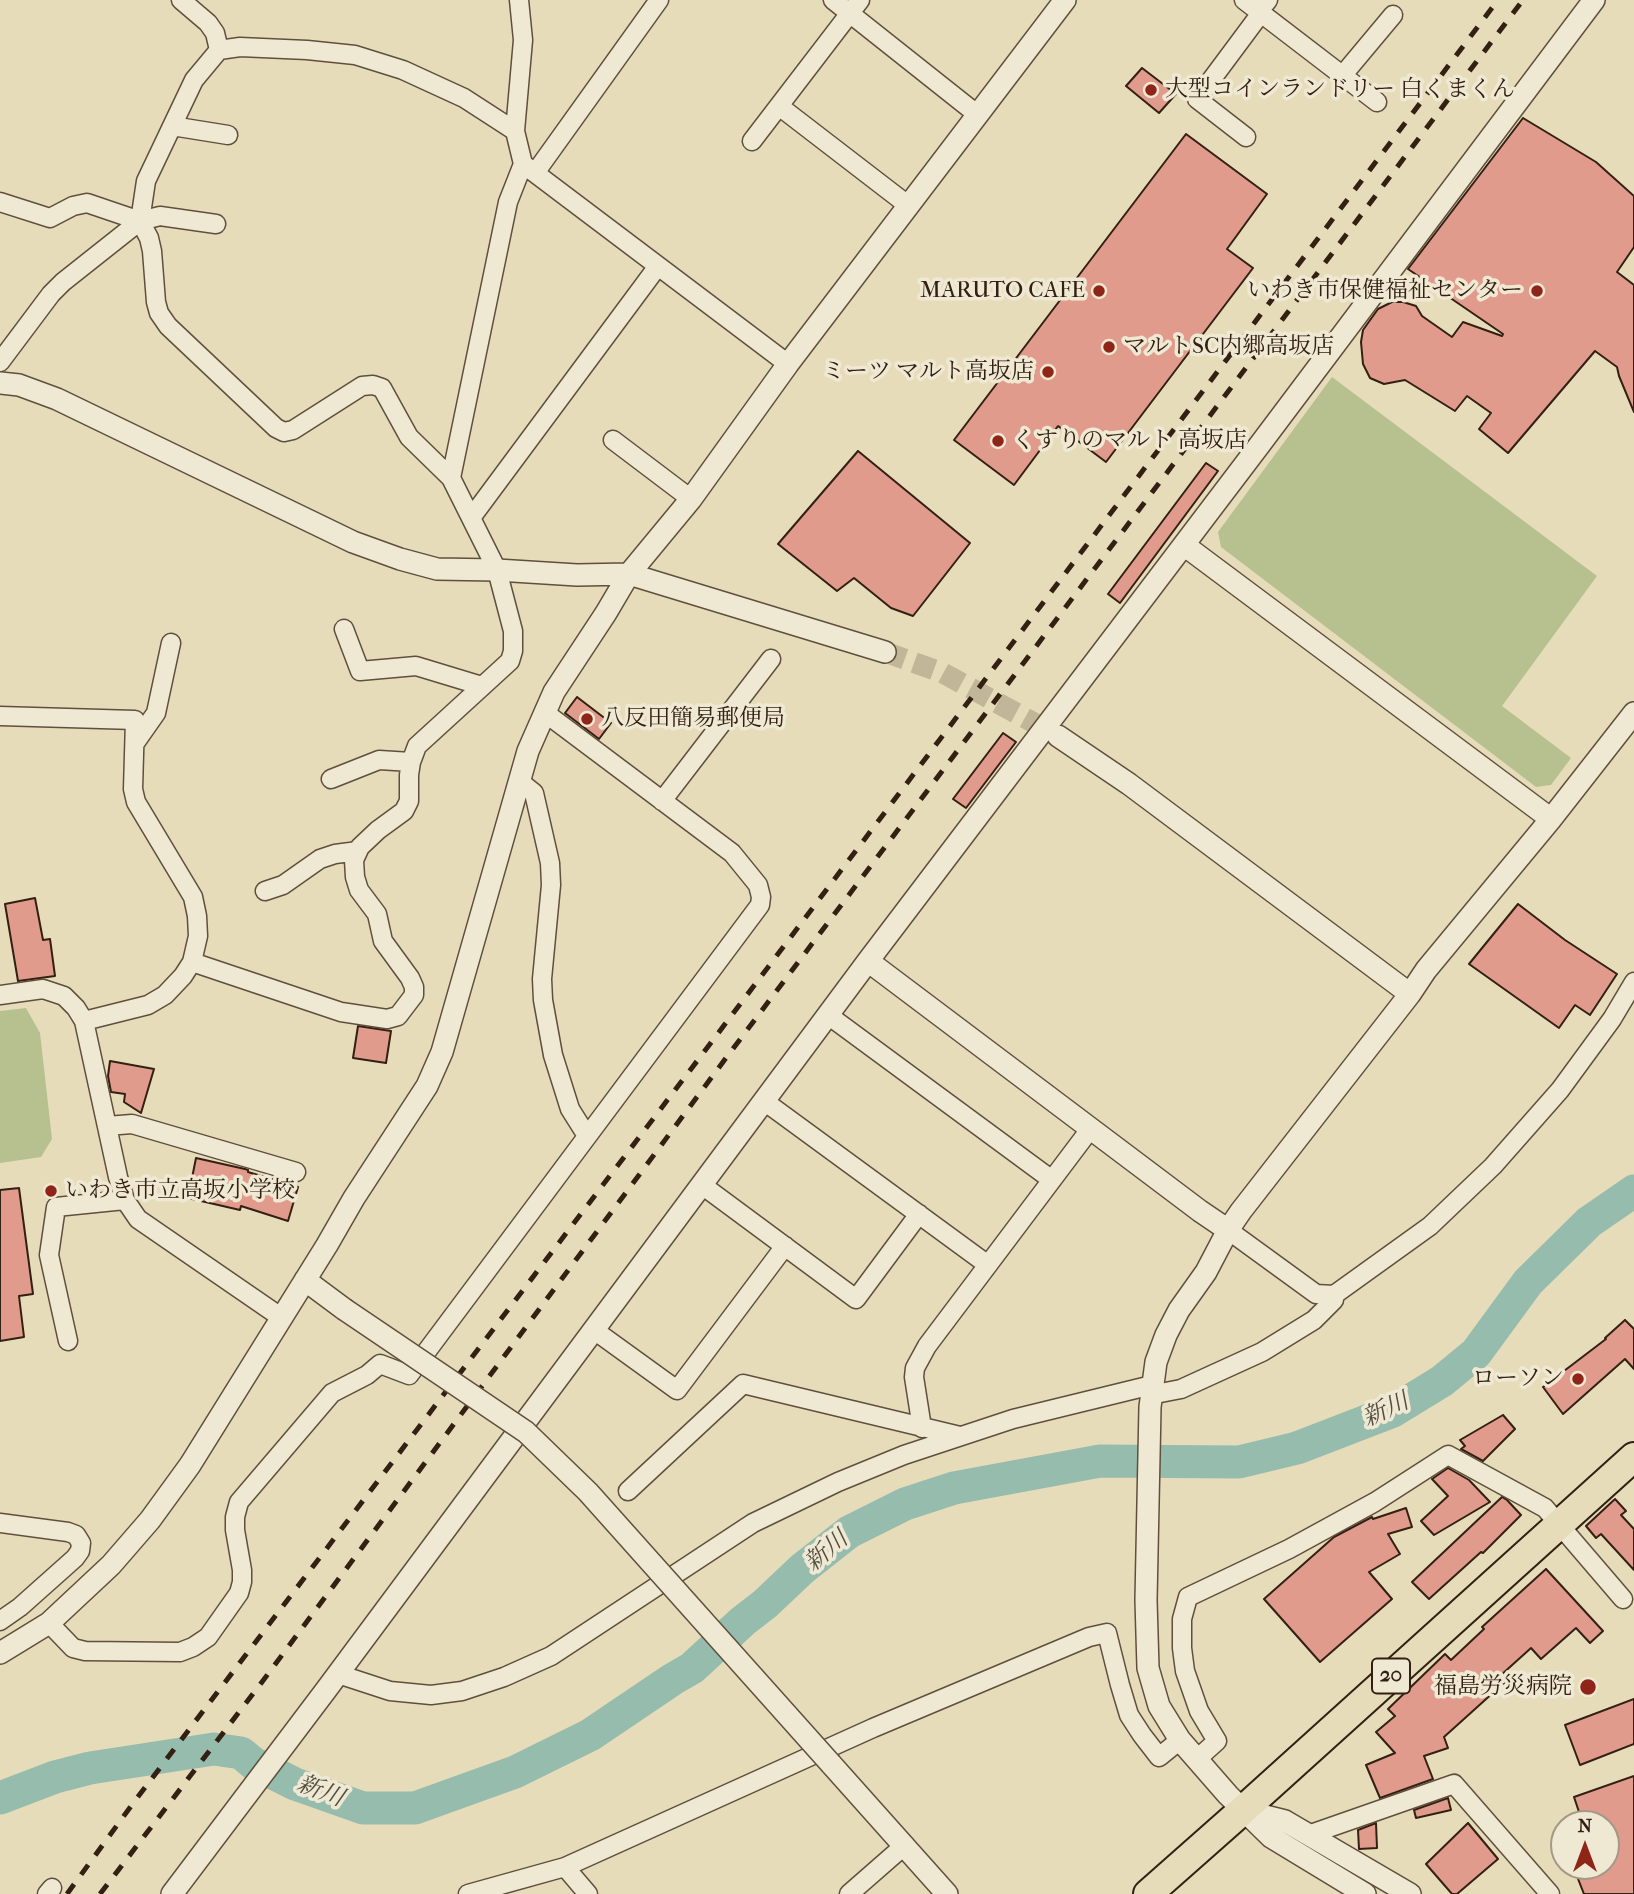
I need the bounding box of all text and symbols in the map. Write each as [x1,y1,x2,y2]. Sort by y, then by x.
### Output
place label: 大型コインランドリー 白くまくん [1165,76,1515,104]
marker: 大型コインランドリー 白くまくん [1143,82,1159,98]
place label: MARUTO CAFE [920,277,1085,305]
place label: いわき市保健福祉センター [1247,277,1523,305]
marker: MARUTO CAFE [1091,283,1107,299]
marker: いわき市保健福祉センター [1529,283,1545,299]
place label: マルトSC内郷高坂店 [1123,333,1334,361]
marker: マルトSC内郷高坂店 [1101,339,1117,355]
place label: ミーツ マルト高坂店 [822,358,1034,386]
marker: ミーツ マルト高坂店 [1040,364,1056,380]
place label: くすりのマルト 高坂店 [1012,427,1247,455]
marker: くすりのマルト 高坂店 [990,433,1006,449]
place label: 八反田簡易郵便局 [601,705,785,733]
marker: 八反田簡易郵便局 [579,711,595,727]
place label: いわき市立高坂小学校 [65,1177,295,1205]
marker: いわき市立高坂小学校 [43,1183,59,1199]
place label: ローソン [1472,1365,1564,1393]
marker: ローソン [1570,1371,1586,1387]
water label: 新川 [1358,1388,1414,1434]
water label: 新川 [799,1526,855,1578]
road number: 20 [1372,1658,1410,1694]
place label: 福島労災病院 [1434,1673,1572,1701]
marker: 福島労災病院 [1578,1677,1598,1697]
water label: 新川 [292,1770,348,1814]
north arrow [1550,1810,1620,1880]
text: N [1578,1815,1592,1837]

